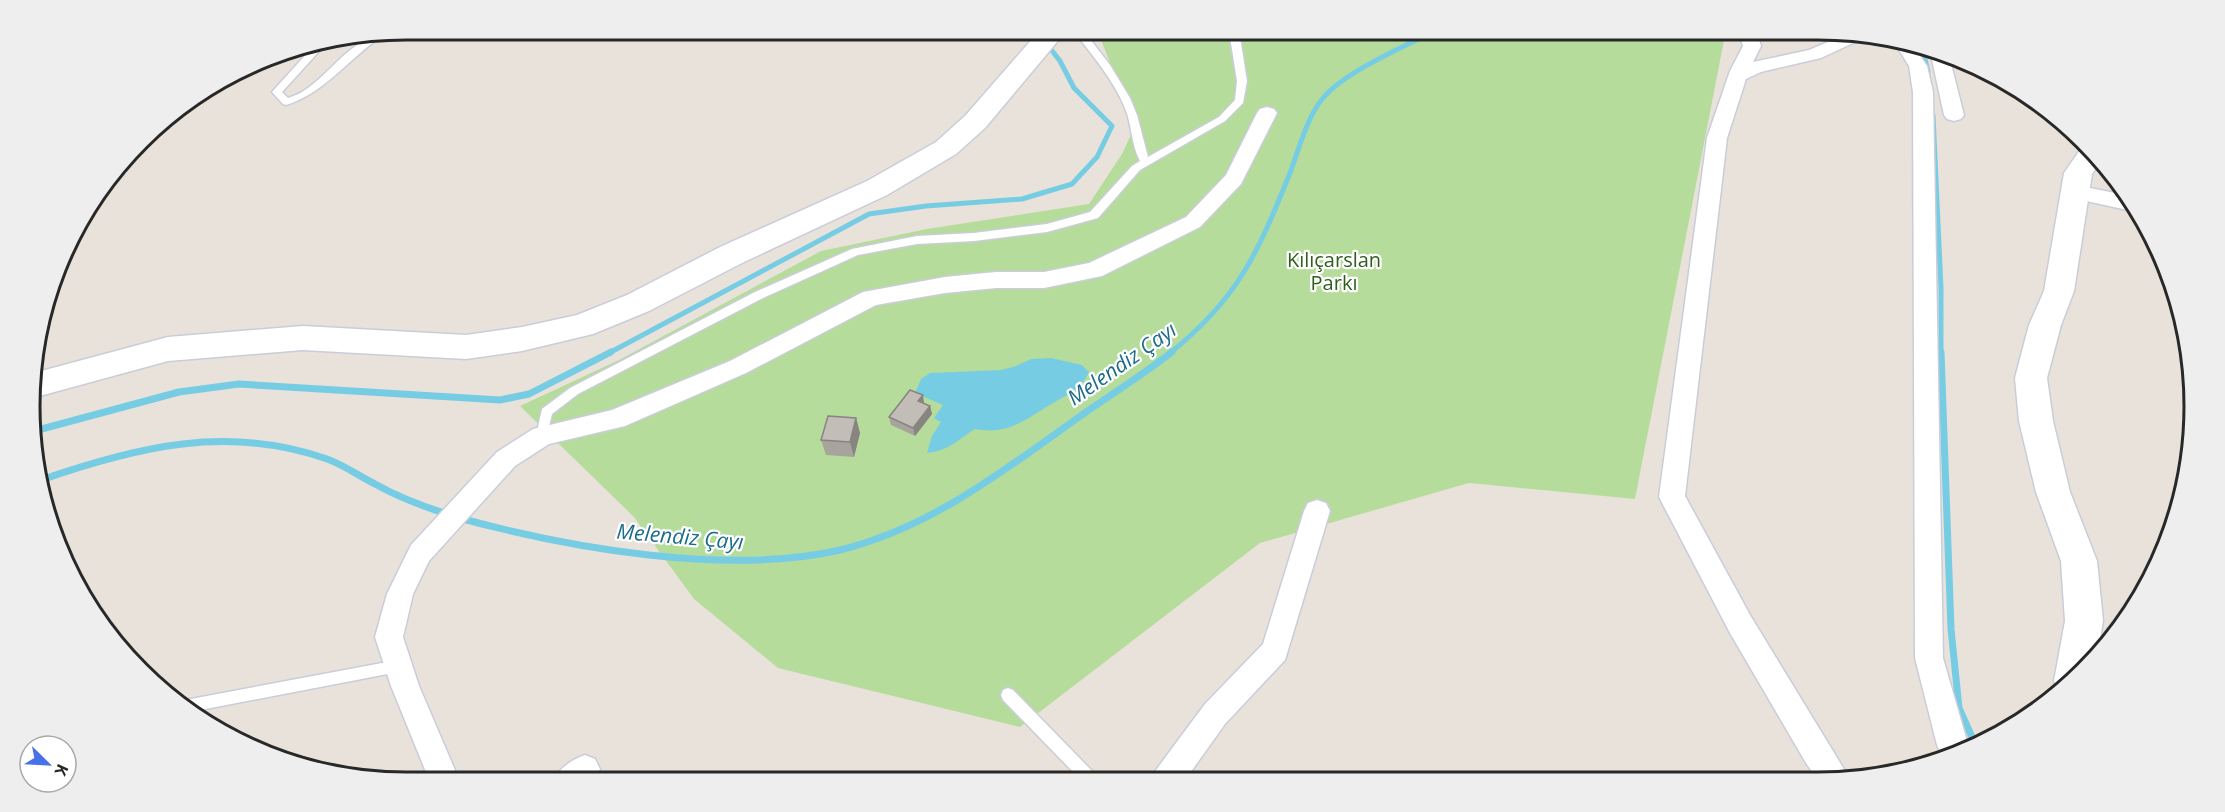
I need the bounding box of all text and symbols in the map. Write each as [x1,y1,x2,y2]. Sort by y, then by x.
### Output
park label: Kılıçarslan Parkı [1287,246,1381,296]
water label: Melendiz Çayı [1061,315,1182,411]
water label: Melendiz Çayı [615,517,745,555]
north arrow [18,734,78,794]
text: K [49,761,74,780]

